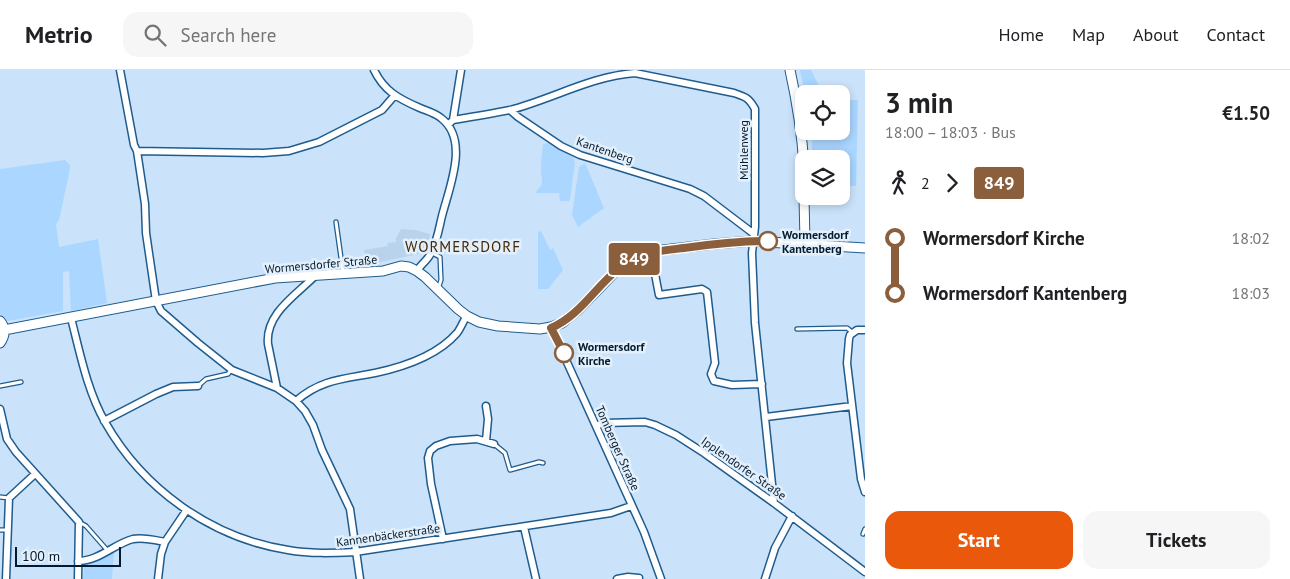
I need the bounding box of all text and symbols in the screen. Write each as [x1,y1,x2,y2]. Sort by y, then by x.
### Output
search box [123,12,473,57]
text: Metrio [25,19,93,50]
icon: search [141,21,169,49]
text: Search here [181,23,276,47]
text: Home [998,23,1044,46]
text: Map [1072,23,1105,46]
text: About [1133,23,1179,46]
text: Contact [1207,23,1265,46]
text: 3 min [885,84,953,121]
map controls [795,85,850,205]
button: locate [795,85,850,140]
text: €1.50 [1222,101,1270,125]
street label: Mühlenweg [736,120,751,180]
text: 18:00 – 18:03 · Bus [885,122,1016,142]
street label: Kantenberg [575,133,635,167]
button: layers [795,150,850,205]
icon: walk [885,169,913,197]
icon: forward [938,169,966,197]
text: 849 [984,171,1014,194]
text: 2 [921,173,930,193]
text: Wormersdorf Kirche [923,226,1085,250]
place label: Wormersdorf Kantenberg [782,227,850,256]
text: 18:02 [1232,228,1270,248]
marker: Wormersdorf Kantenberg [758,231,778,251]
district label: WORMERSDORF [405,237,521,256]
line badge: 849 [605,243,663,275]
text: 849 [619,247,649,270]
street label: Wormersdorfer Straße [264,252,378,276]
text: Wormersdorf Kantenberg [923,281,1127,305]
text: 18:03 [1232,283,1270,303]
place label: Wormersdorf Kirche [578,339,646,368]
marker: Wormersdorf Kirche [554,343,574,363]
street label: Tomberger Straße [593,403,643,493]
street label: Ipplendorfer Straße [699,433,789,503]
button: Start [885,511,1073,569]
button: Tickets [1083,511,1270,569]
street label: Kannenbäckerstraße [335,520,441,550]
scale bar [15,544,121,567]
text: 100 m [22,547,60,565]

